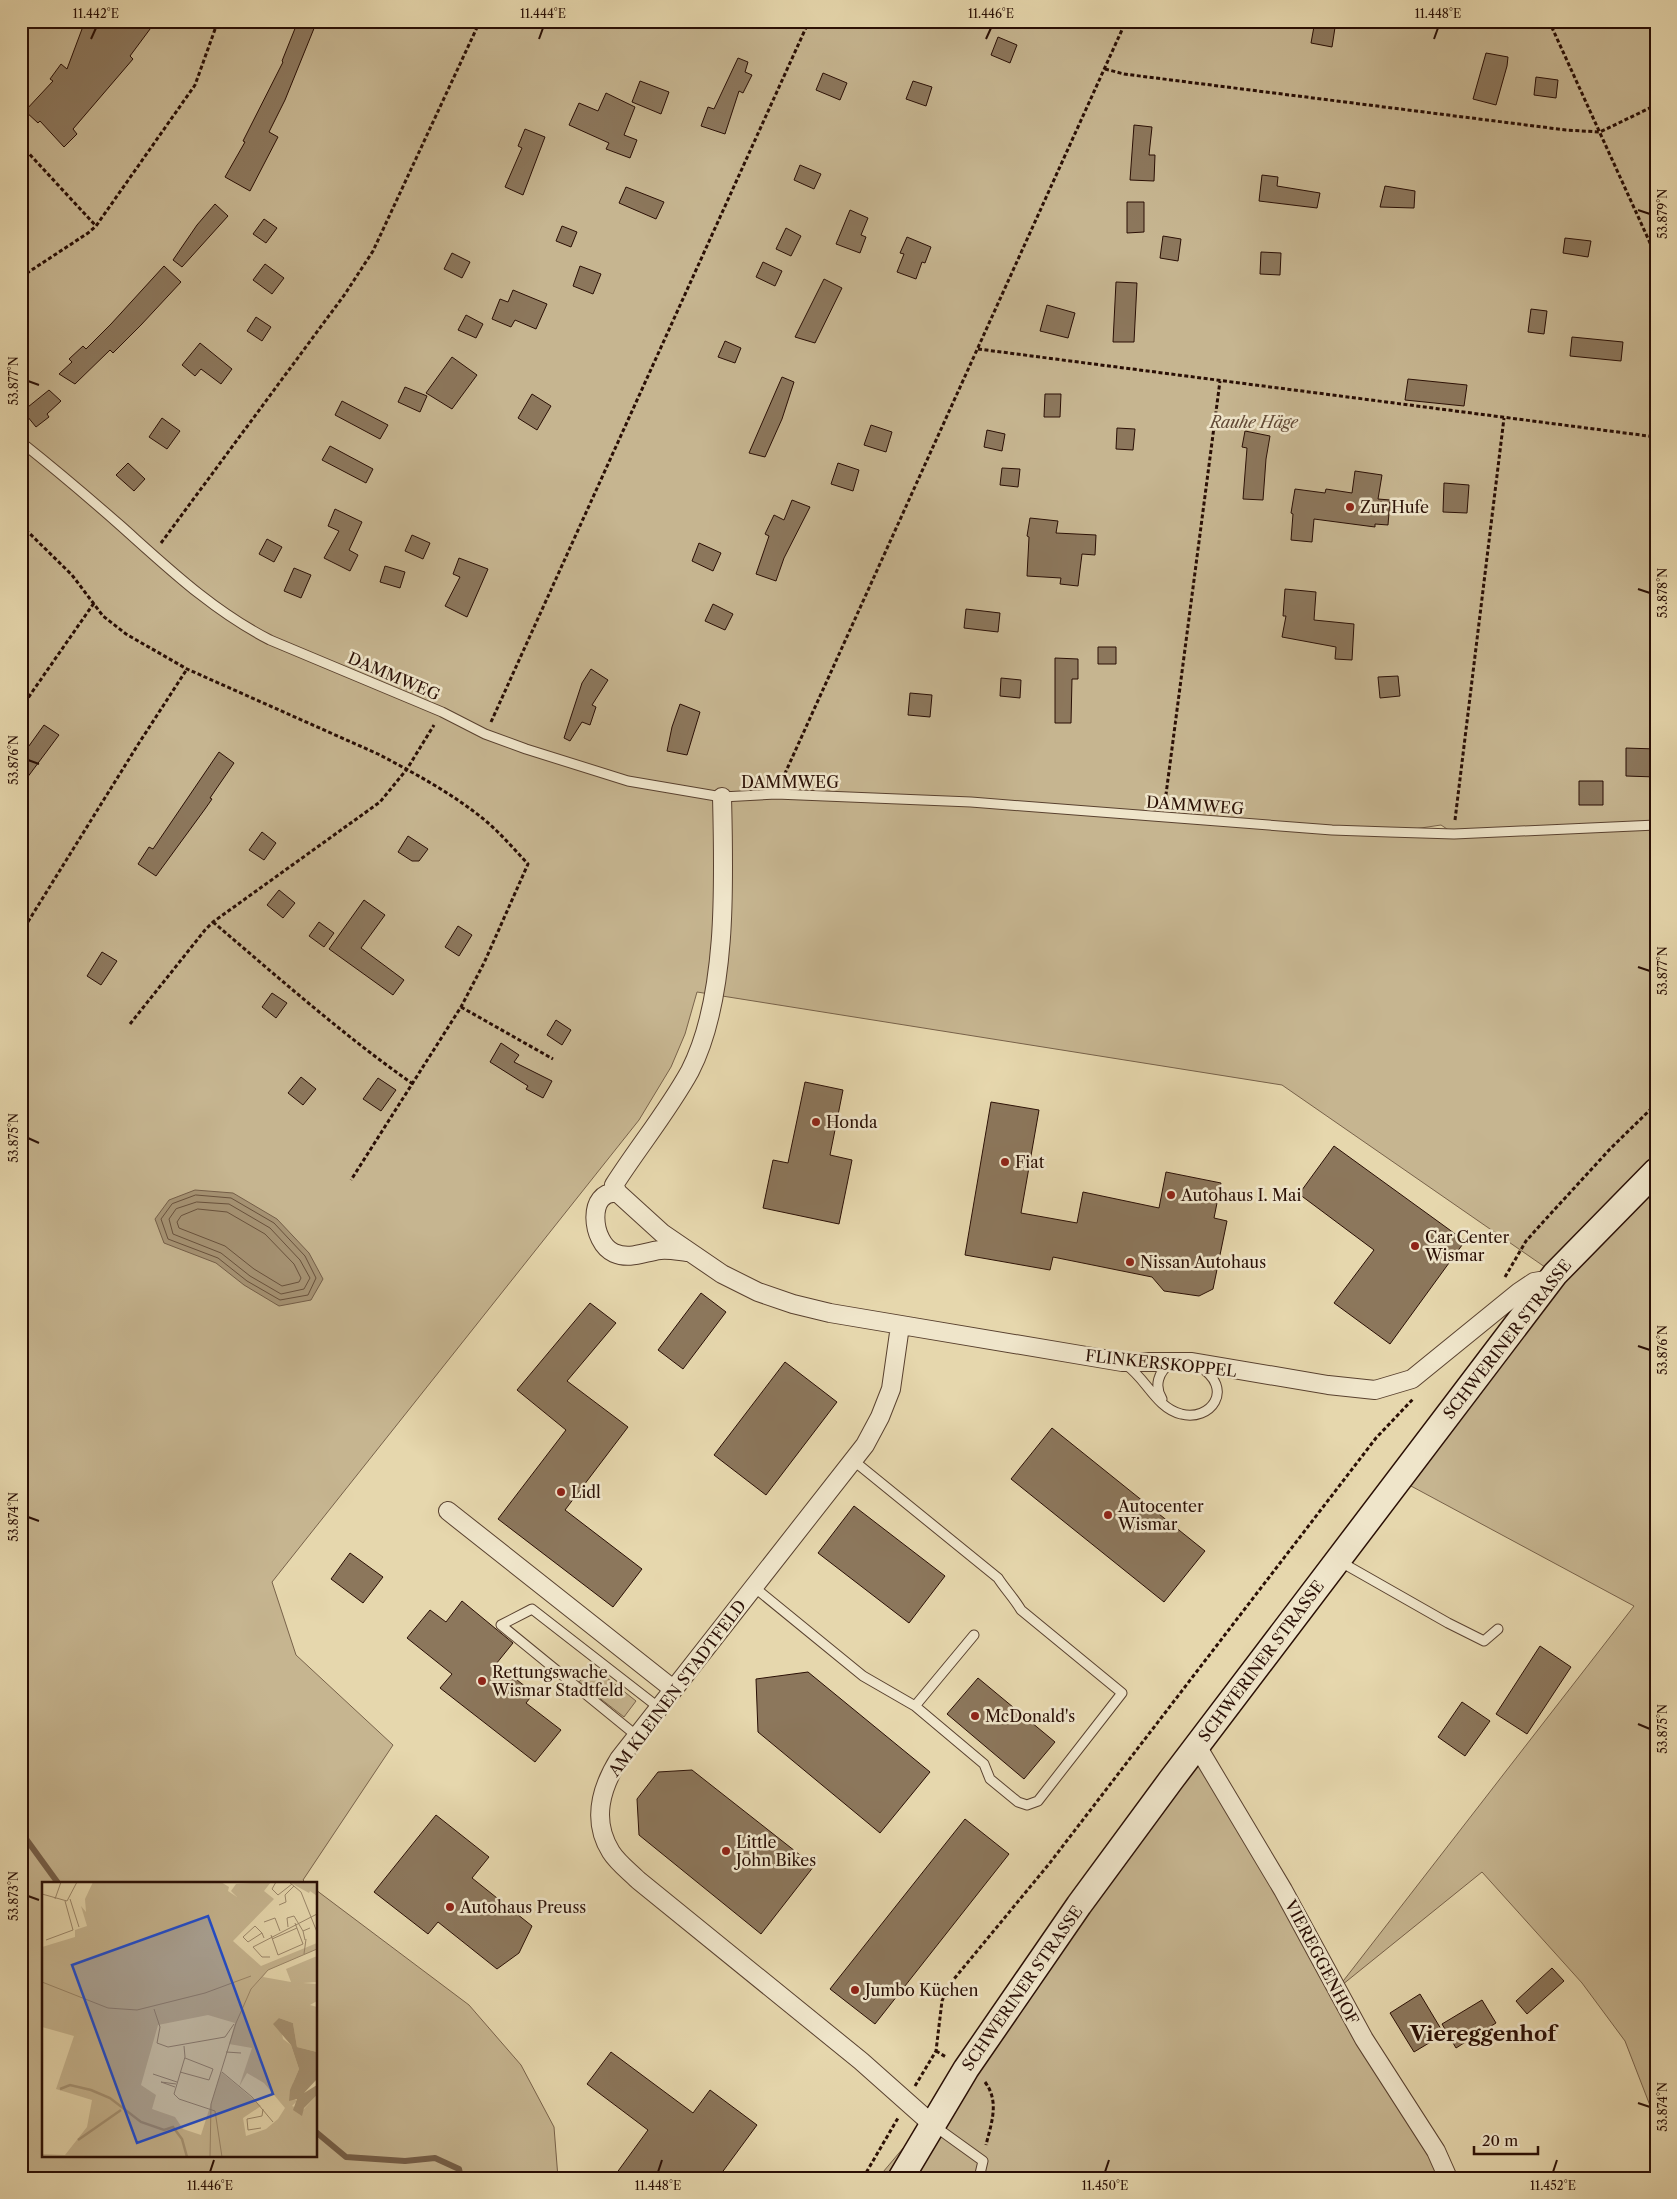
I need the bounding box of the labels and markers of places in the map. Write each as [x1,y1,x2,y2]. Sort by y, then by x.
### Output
place label: Zur Hufe [1360,497,1429,517]
marker: Zur Hufe [1344,501,1356,513]
place label: Honda [826,1112,878,1132]
marker: Honda [810,1116,822,1128]
place label: Fiat [1015,1152,1045,1172]
marker: Fiat [999,1156,1011,1168]
place label: Autohaus I. Mai [1180,1185,1301,1205]
marker: Autohaus I. Mai [1165,1189,1177,1201]
place label: Car Center Wismar [1424,1227,1509,1265]
marker: Car Center Wismar [1409,1240,1421,1252]
place label: Nissan Autohaus [1140,1252,1266,1272]
marker: Nissan Autohaus [1124,1256,1136,1268]
place label: Lidl [571,1482,601,1502]
marker: Lidl [555,1486,567,1498]
place label: Autocenter Wismar [1117,1496,1204,1534]
marker: Autocenter Wismar [1102,1509,1114,1521]
place label: Rettungswache Wismar Stadtfeld [491,1662,624,1700]
marker: Rettungswache Wismar Stadtfeld [476,1675,488,1687]
place label: McDonald's [985,1706,1075,1726]
marker: McDonald's [969,1710,981,1722]
place label: Little John Bikes [733,1832,816,1870]
marker: Little John Bikes [720,1845,732,1857]
place label: Autohaus Preuss [459,1897,586,1917]
marker: Autohaus Preuss [444,1901,456,1913]
place label: Jumbo Küchen [862,1980,978,2000]
marker: Jumbo Küchen [849,1984,861,1996]

